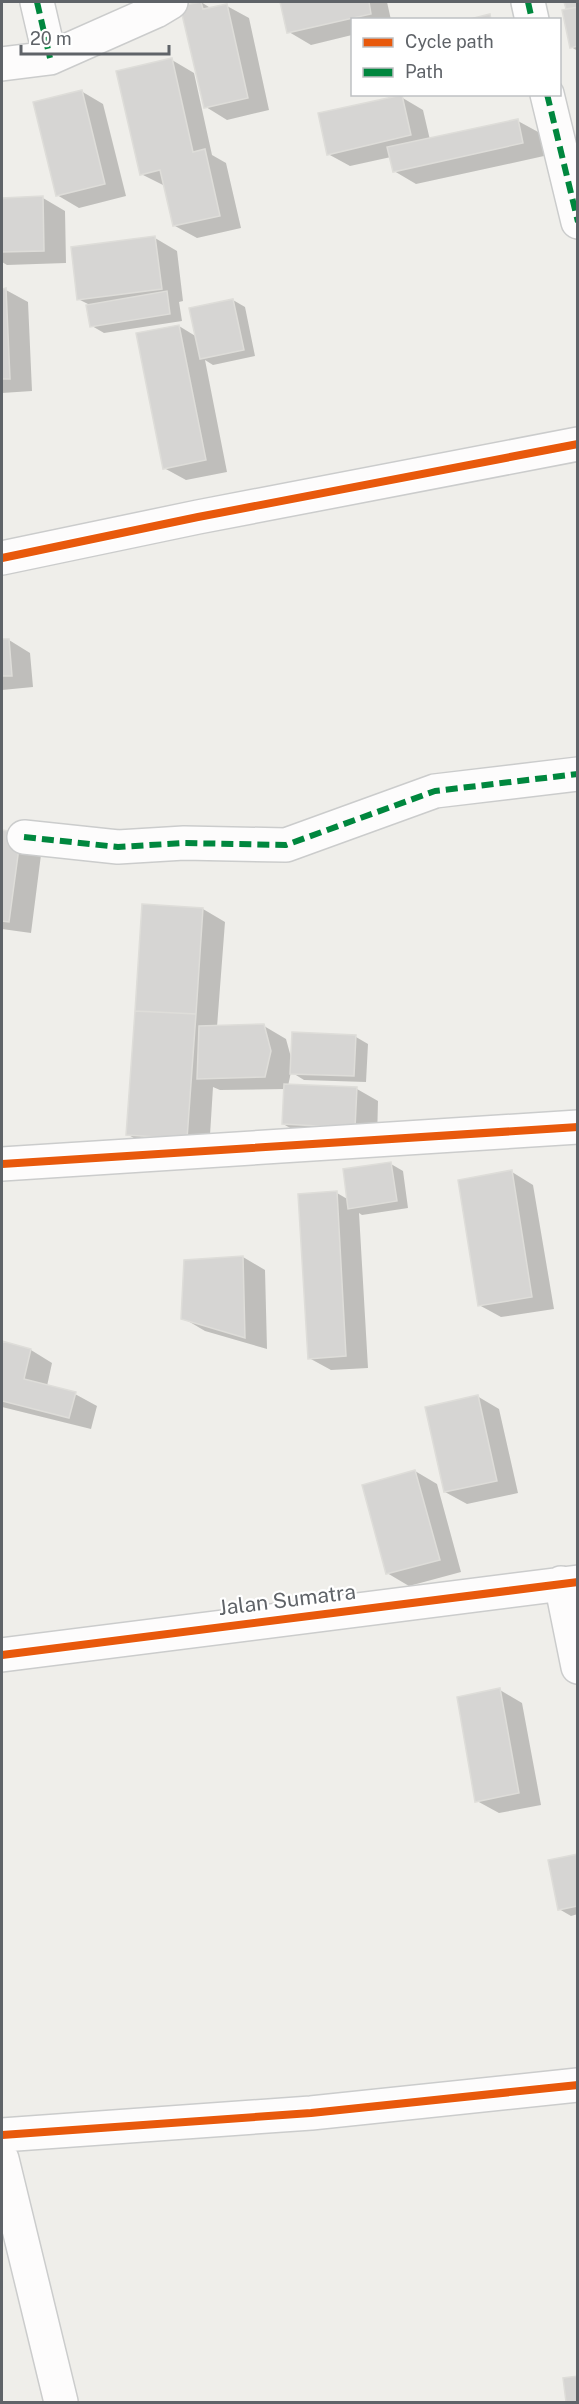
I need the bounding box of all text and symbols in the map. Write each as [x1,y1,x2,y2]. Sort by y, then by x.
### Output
scale bar [21,18,170,56]
legend [351,18,561,96]
text: 20 m [30,28,72,49]
text: Cycle path [405,31,494,52]
text: Path [405,61,443,82]
street label: Jalan Sumatra [217,1579,357,1620]

